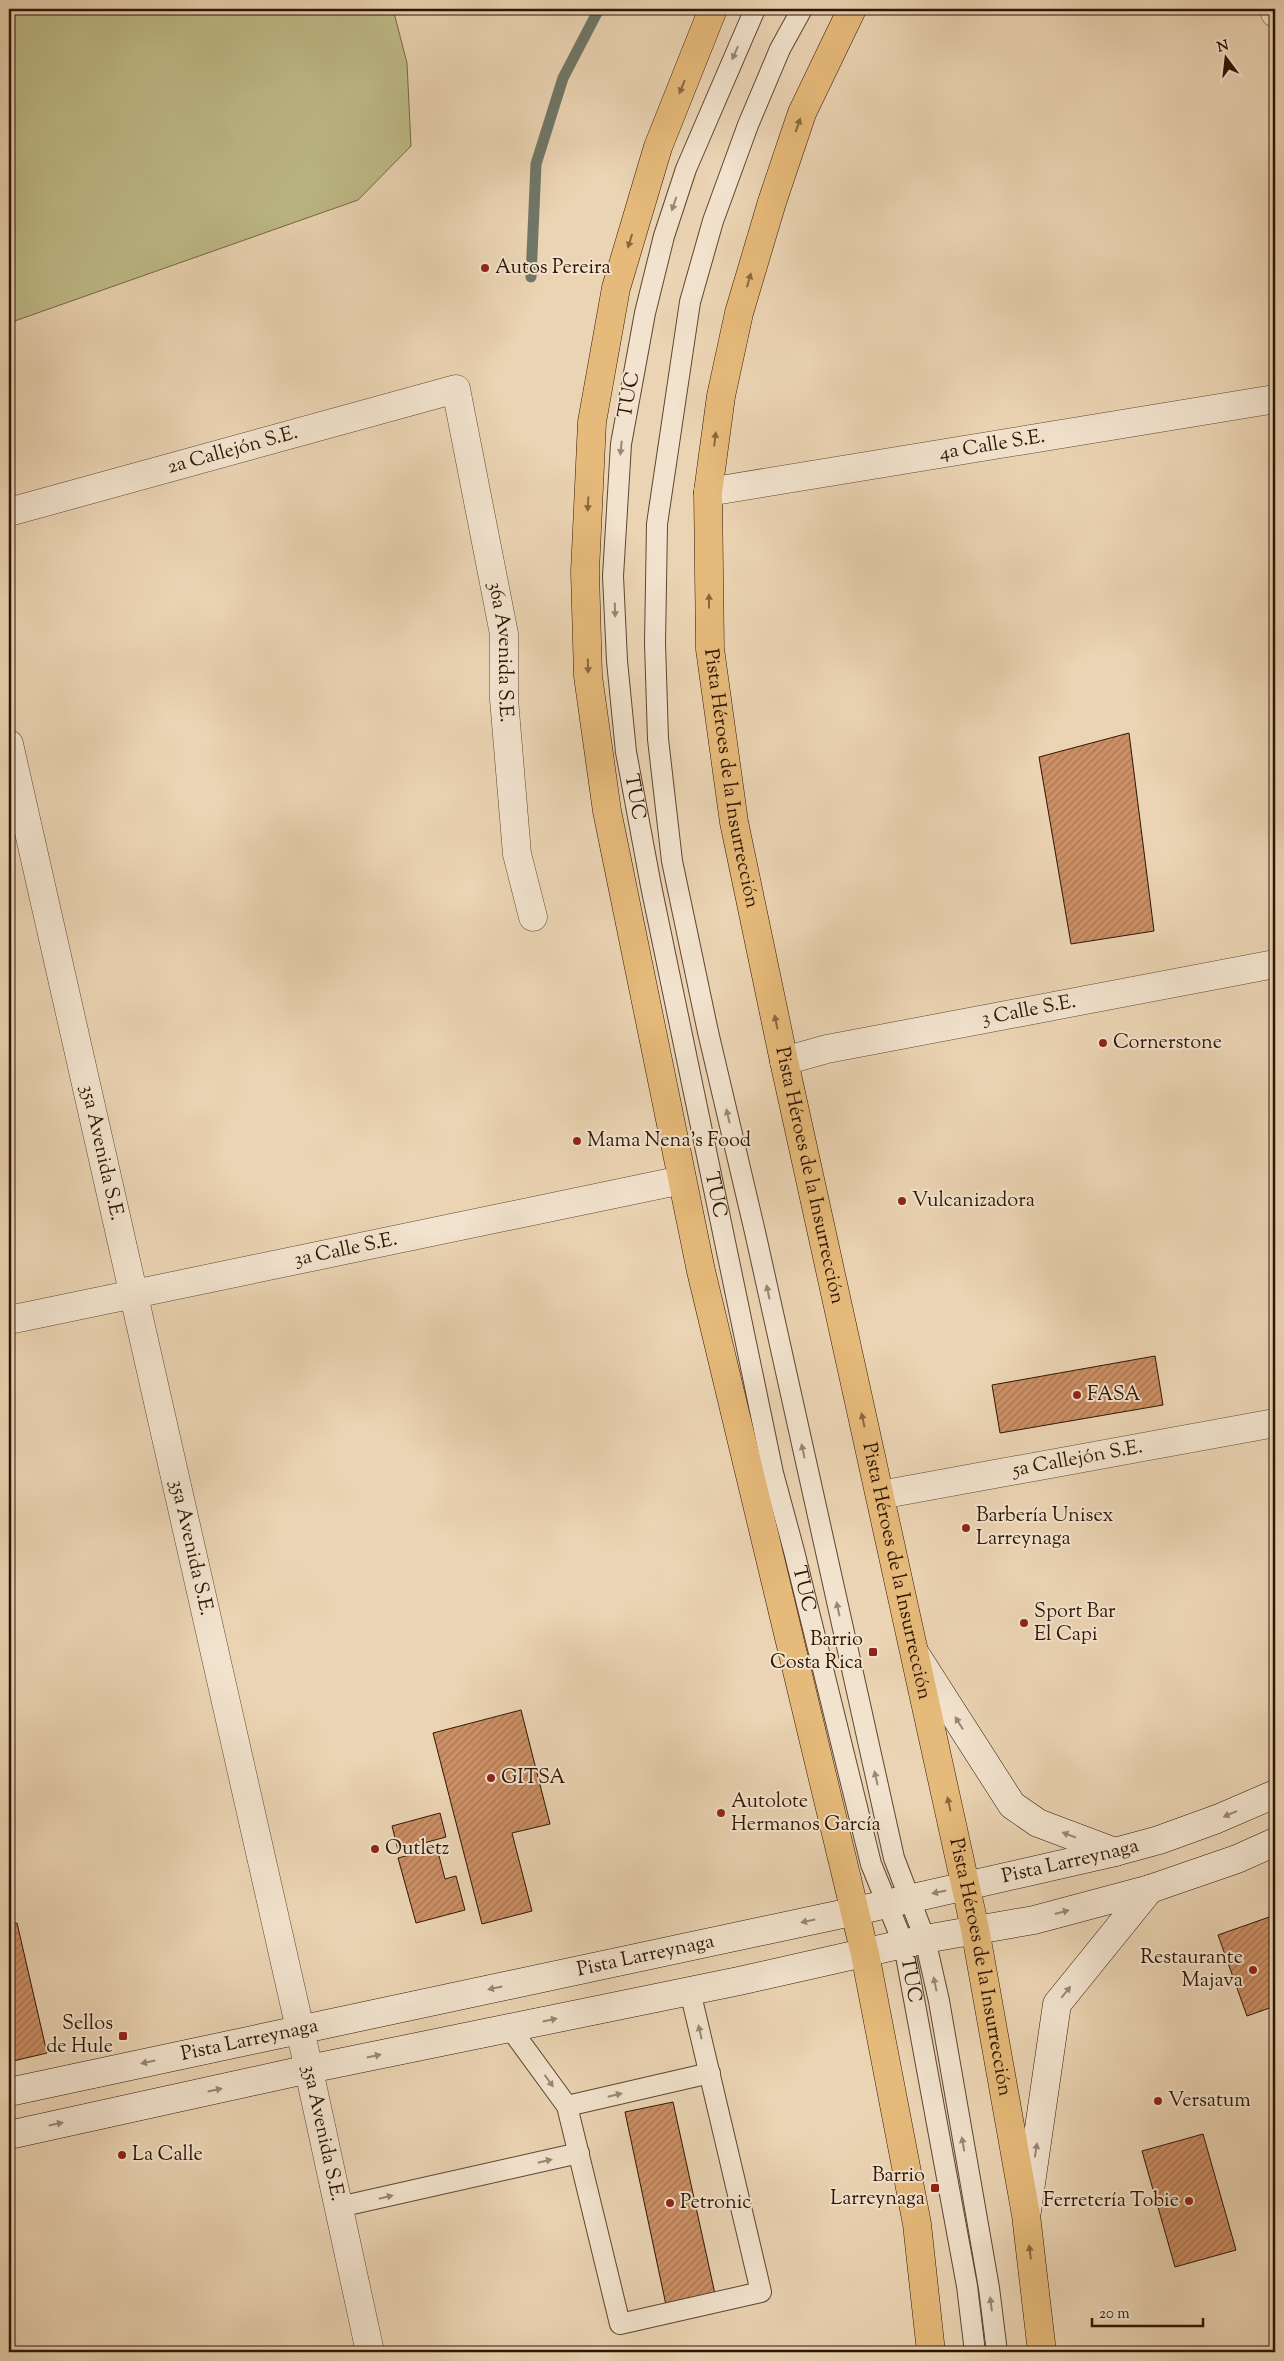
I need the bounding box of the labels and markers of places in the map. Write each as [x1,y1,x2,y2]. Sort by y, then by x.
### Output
place label: Autos Pereira [495,254,611,283]
marker: Autos Pereira [479,262,491,274]
place label: Cornerstone [1113,1029,1222,1058]
marker: Cornerstone [1097,1037,1109,1049]
place label: Mama Nena's Food [587,1127,751,1156]
marker: Mama Nena's Food [571,1135,583,1147]
place label: Vulcanizadora [912,1187,1035,1216]
marker: Vulcanizadora [896,1195,908,1207]
place label: FASA [1087,1381,1140,1410]
marker: FASA [1071,1389,1083,1401]
place label: Barbería Unisex Larreynaga [976,1502,1114,1554]
marker: Barbería Unisex Larreynaga [960,1522,972,1534]
place label: Sport Bar El Capi [1034,1598,1116,1650]
marker: Sport Bar El Capi [1018,1617,1030,1629]
place label: Barrio Costa Rica [770,1626,863,1678]
marker: Barrio Costa Rica [867,1646,879,1658]
place label: GITSA [501,1764,566,1793]
marker: GITSA [485,1772,497,1784]
place label: Autolote Hermanos García [731,1788,881,1840]
marker: Autolote Hermanos García [715,1807,727,1819]
place label: Outletz [385,1835,449,1864]
marker: Outletz [369,1843,381,1855]
place label: Restaurante Majava [1140,1944,1243,1996]
marker: Restaurante Majava [1247,1964,1259,1976]
place label: Sellos de Hule [46,2010,113,2062]
marker: Sellos de Hule [117,2030,129,2042]
place label: Versatum [1168,2087,1251,2116]
marker: Versatum [1152,2095,1164,2107]
place label: La Calle [132,2141,203,2170]
marker: La Calle [116,2149,128,2161]
place label: Barrio Larreynaga [830,2162,925,2214]
marker: Barrio Larreynaga [929,2182,941,2194]
place label: Ferretería Tobie [1043,2187,1179,2216]
place label: Petronic [680,2189,751,2218]
marker: Ferretería Tobie [1183,2195,1195,2207]
marker: Petronic [664,2197,676,2209]

